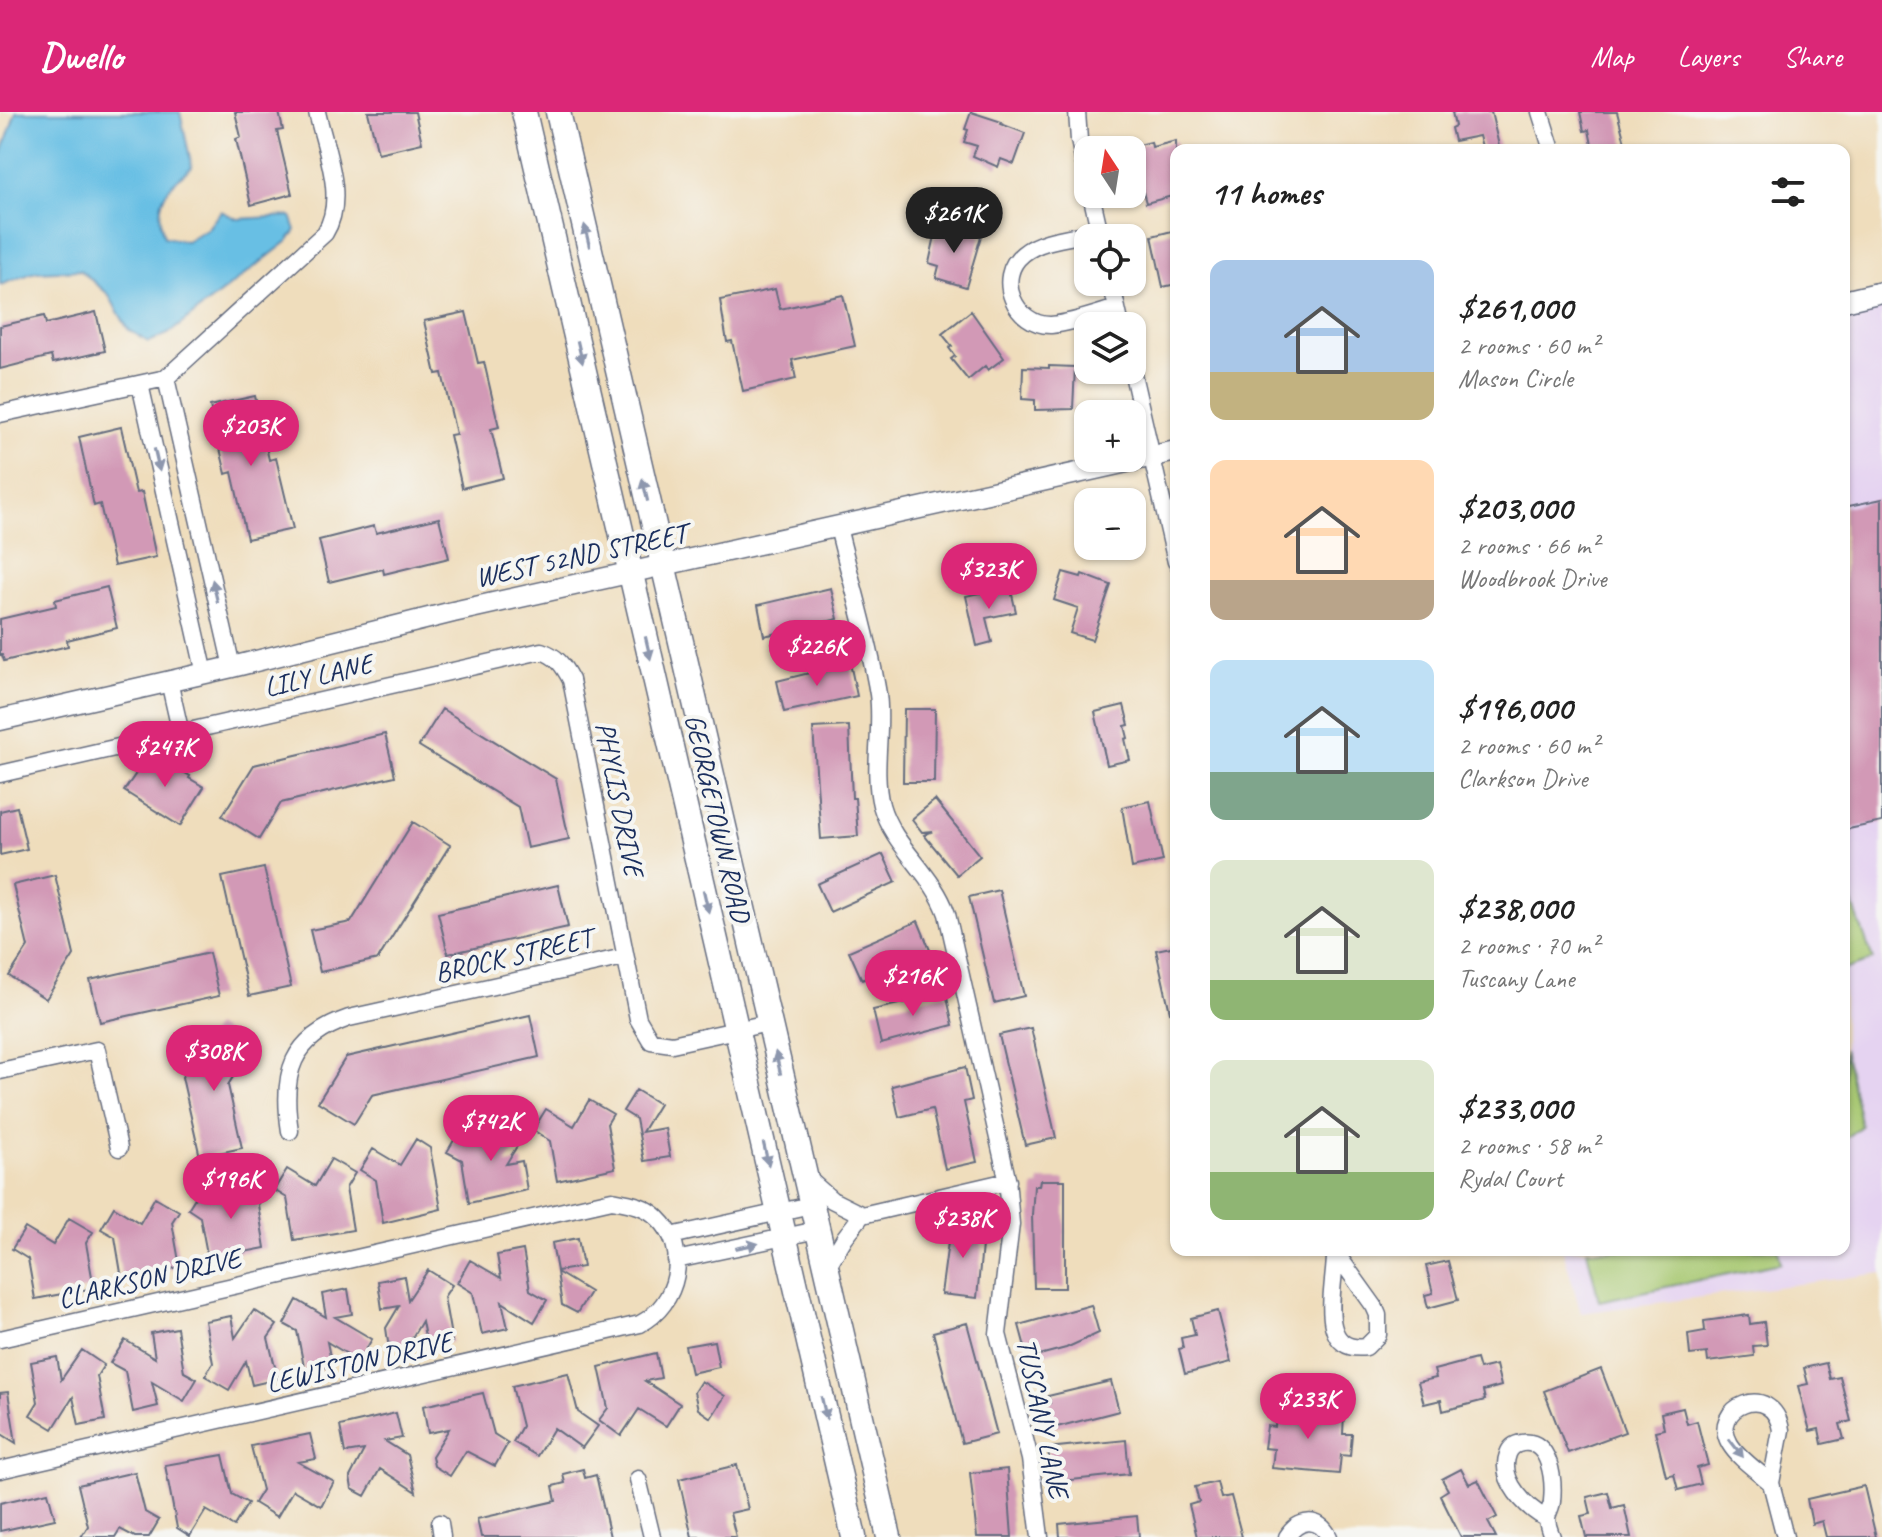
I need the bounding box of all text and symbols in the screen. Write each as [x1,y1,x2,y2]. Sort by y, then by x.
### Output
text: Dwello [40,33,123,80]
text: Map [1591,39,1634,74]
text: Layers [1678,39,1739,74]
text: Share [1783,39,1842,74]
north arrow [1074,136,1146,208]
map controls [1074,136,1146,560]
icon: filters [1766,170,1810,214]
text: 11 homes [1210,171,1321,214]
pin: $261K [898,187,1010,255]
text: $261K [924,196,984,229]
one-way arrow [580,224,592,249]
button: locate [1074,224,1146,296]
text: $261,000 [1458,286,1573,329]
icon: home [1274,292,1370,388]
button: layers [1074,312,1146,384]
text: 2 rooms · 60 m² [1458,329,1599,362]
one-way arrow [574,339,586,364]
text: Mason Circle [1458,362,1573,395]
pin: $203K [195,400,307,468]
button: + [1074,400,1146,472]
text: $203K [221,409,281,442]
one-way arrow [151,448,164,473]
one-way arrow [639,477,651,502]
text: $203,000 [1458,486,1572,529]
button: − [1074,488,1146,560]
icon: home [1274,492,1370,588]
street label: WEST 52ND STREET [472,514,697,594]
text: 2 rooms · 66 m² [1458,529,1599,562]
pin: $323K [933,543,1045,611]
text: $323K [959,552,1019,585]
text: Woodbrook Drive [1458,562,1606,595]
one-way arrow [208,578,221,603]
pin: $226K [761,620,873,688]
text: $226K [787,629,847,662]
one-way arrow [642,636,655,661]
street label: LILY LANE [261,645,379,704]
text: $196,000 [1458,686,1572,729]
icon: home [1274,692,1370,788]
street label: GEORGETOWN ROAD [677,711,759,927]
street label: PHYLIS DRIVE [588,719,653,883]
pin: $247K [109,721,221,789]
text: 2 rooms · 60 m² [1458,729,1599,762]
text: $247K [135,730,195,763]
text: Clarkson Drive [1458,762,1587,795]
text: $238,000 [1458,886,1572,929]
one-way arrow [700,889,713,914]
icon: home [1274,892,1370,988]
street label: BROCK STREET [431,918,602,990]
text: 2 rooms · 70 m² [1458,929,1599,962]
pin: $216K [857,950,969,1018]
text: $216K [883,959,943,992]
text: Tuscany Lane [1458,962,1574,995]
pin: $308K [158,1025,270,1093]
text: $308K [184,1034,244,1067]
one-way arrow [771,1050,784,1075]
text: $233,000 [1458,1086,1572,1129]
icon: home [1274,1092,1370,1188]
pin: $742K [435,1095,547,1163]
text: $742K [461,1104,521,1137]
text: 2 rooms · 58 m² [1458,1129,1599,1162]
one-way arrow [760,1142,772,1167]
pin: $196K [175,1153,287,1221]
text: $196K [201,1162,261,1195]
text: Rydal Court [1458,1162,1563,1195]
pin: $238K [907,1192,1019,1260]
text: $238K [933,1201,993,1234]
street label: CLARKSON DRIVE [54,1239,247,1316]
one-way arrow [735,1239,760,1251]
street label: LEWISTON DRIVE [263,1323,459,1400]
street label: TUSCANY LANE [1009,1335,1078,1504]
pin: $233K [1252,1373,1364,1441]
text: $233K [1278,1382,1338,1415]
one-way arrow [819,1395,831,1420]
one-way arrow [1727,1438,1743,1458]

